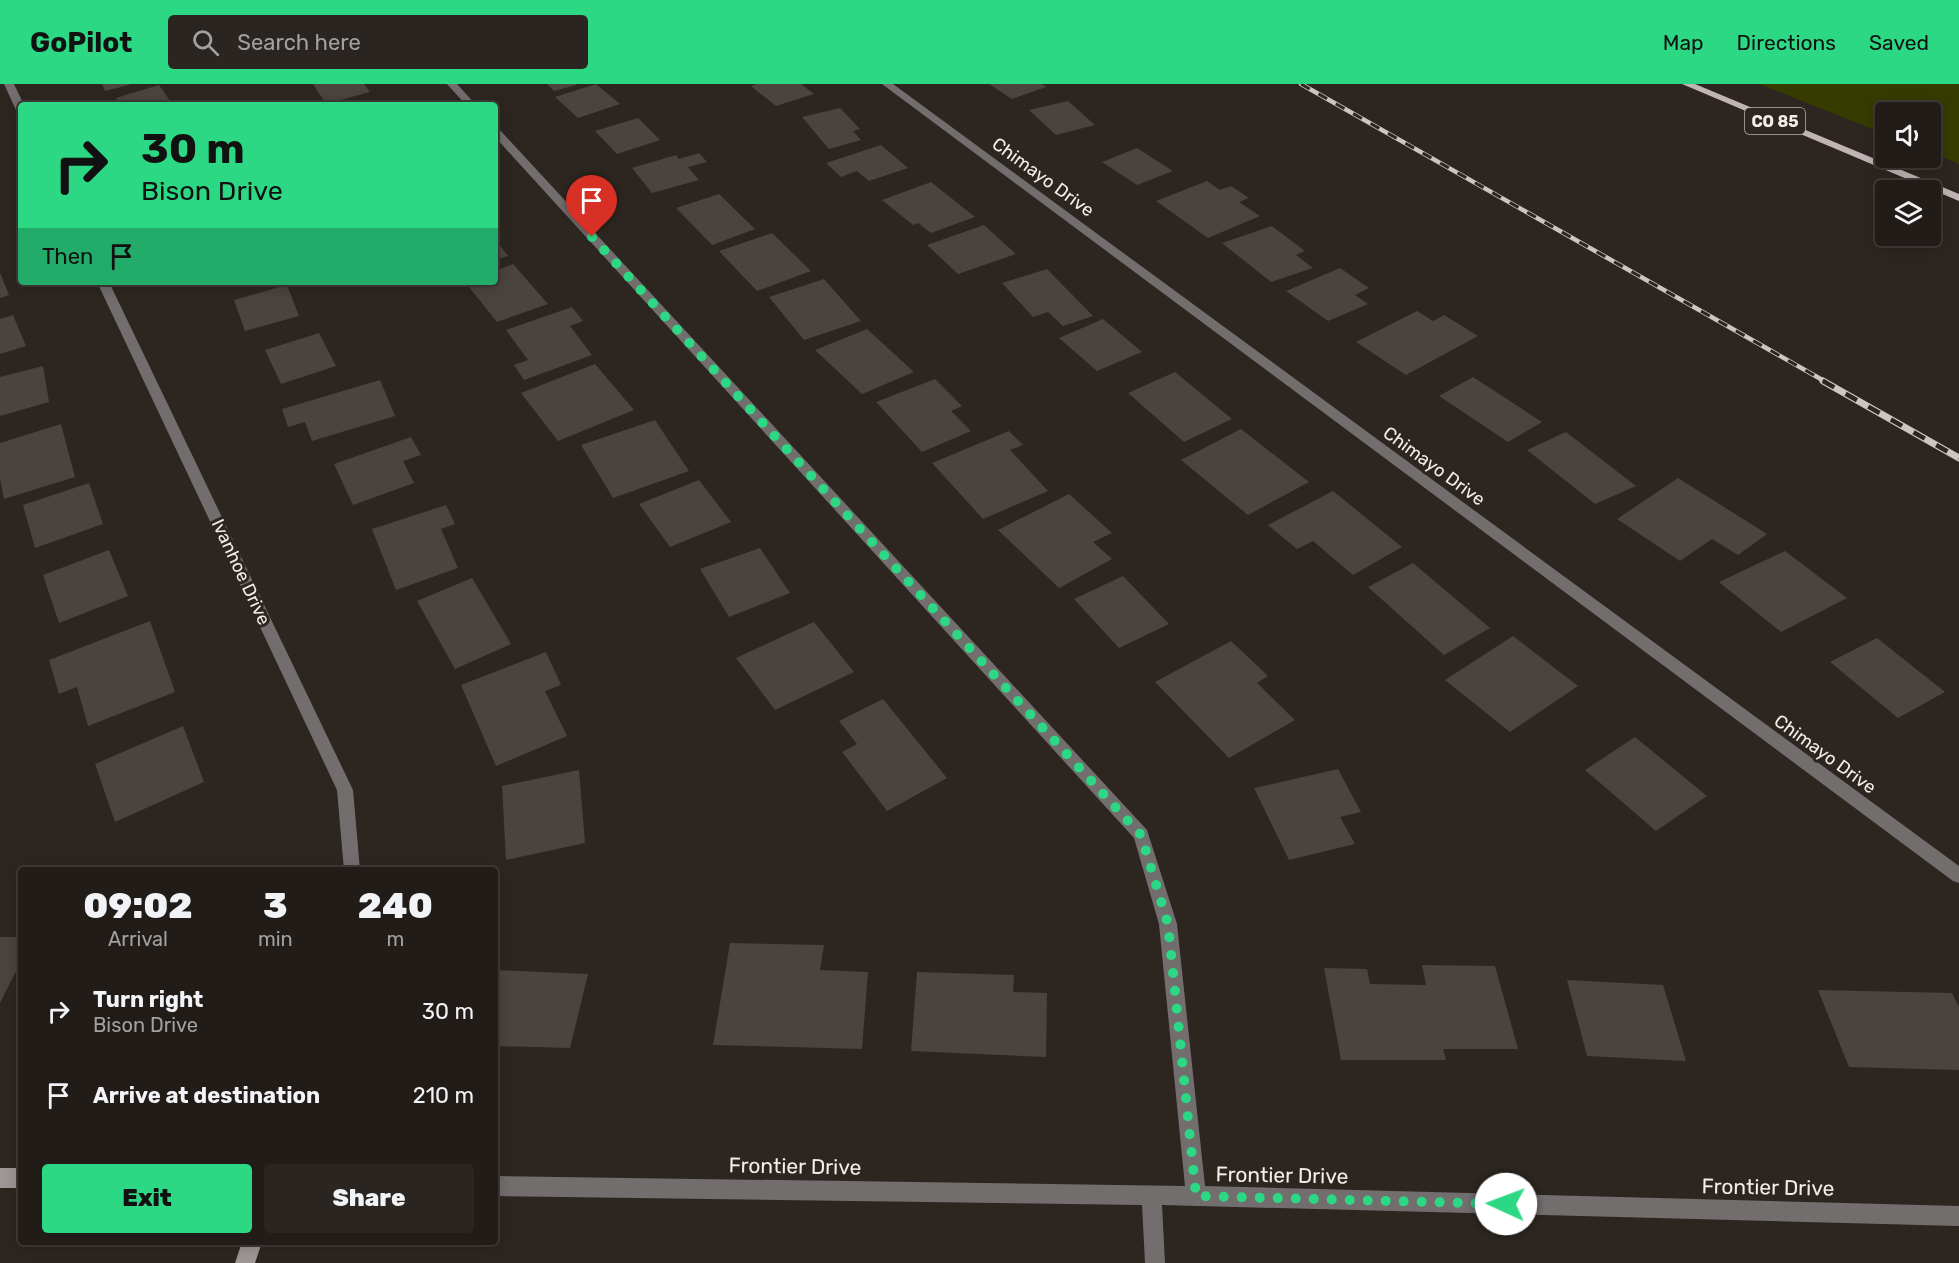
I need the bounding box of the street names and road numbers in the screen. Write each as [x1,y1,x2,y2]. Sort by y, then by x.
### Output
road number: CO 85 [1745,108,1805,134]
street label: Chimayo Drive [988,133,1098,221]
street label: Chimayo Drive [1379,422,1489,510]
street label: Ivanhoe Drive [207,515,275,629]
street label: Chimayo Drive [1770,710,1880,798]
street label: Frontier Drive [728,1152,862,1180]
street label: Frontier Drive [1215,1161,1349,1189]
street label: Frontier Drive [1701,1173,1835,1201]

